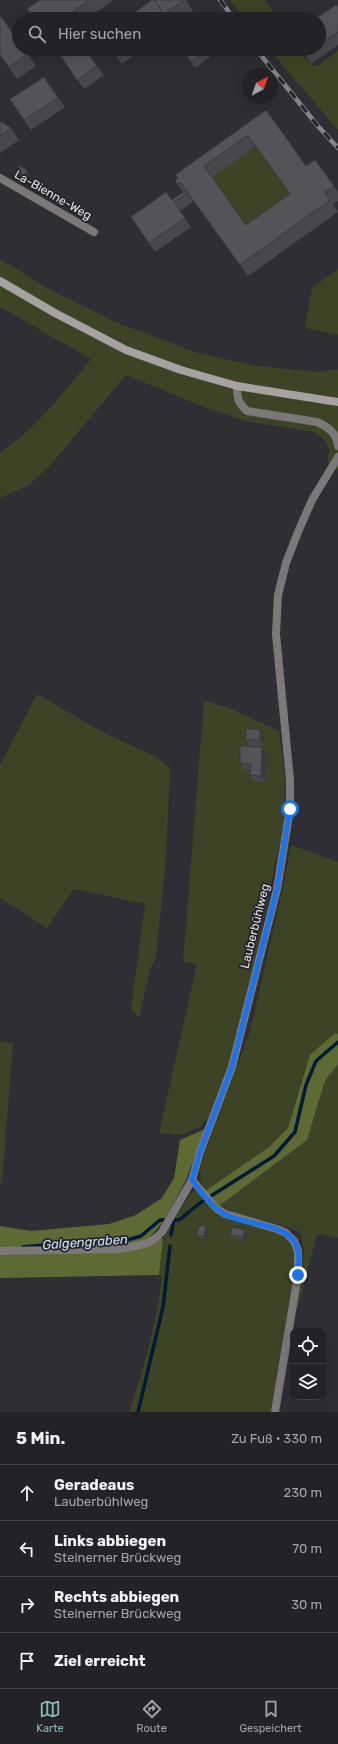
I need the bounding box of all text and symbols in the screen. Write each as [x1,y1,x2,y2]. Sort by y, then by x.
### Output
search box [12,12,326,56]
icon: search [26,23,48,45]
text: Hier suchen [58,25,141,43]
north arrow [242,68,278,104]
street label: La-Bienne-Weg [12,167,94,223]
route start [281,800,299,818]
street label: Lauberbühlweg [238,882,272,970]
water label: Galgengraben [42,1232,128,1253]
route end [289,1266,307,1284]
map controls [290,1328,326,1400]
button: locate [290,1328,326,1364]
button: layers [290,1364,326,1400]
text: 5 Min. [16,1428,65,1448]
text: Zu Fuß · 330 m [231,1431,322,1446]
text: Geradeaus [54,1476,134,1494]
icon: ahead [16,1482,38,1504]
text: 230 m [284,1485,322,1500]
text: Lauberbühlweg [54,1494,148,1509]
text: Links abbiegen [54,1532,166,1550]
icon: left [16,1538,38,1560]
text: 70 m [292,1541,322,1556]
text: Steinerner Brückweg [54,1550,181,1565]
text: Rechts abbiegen [54,1588,179,1606]
icon: right [16,1594,38,1616]
text: 30 m [291,1597,322,1612]
text: Steinerner Brückweg [54,1606,181,1621]
icon: arrive [16,1650,38,1672]
text: Ziel erreicht [54,1652,146,1670]
tab: Karte [36,1698,64,1735]
tab: Route [136,1698,167,1735]
tab: Gespeichert [240,1698,302,1735]

